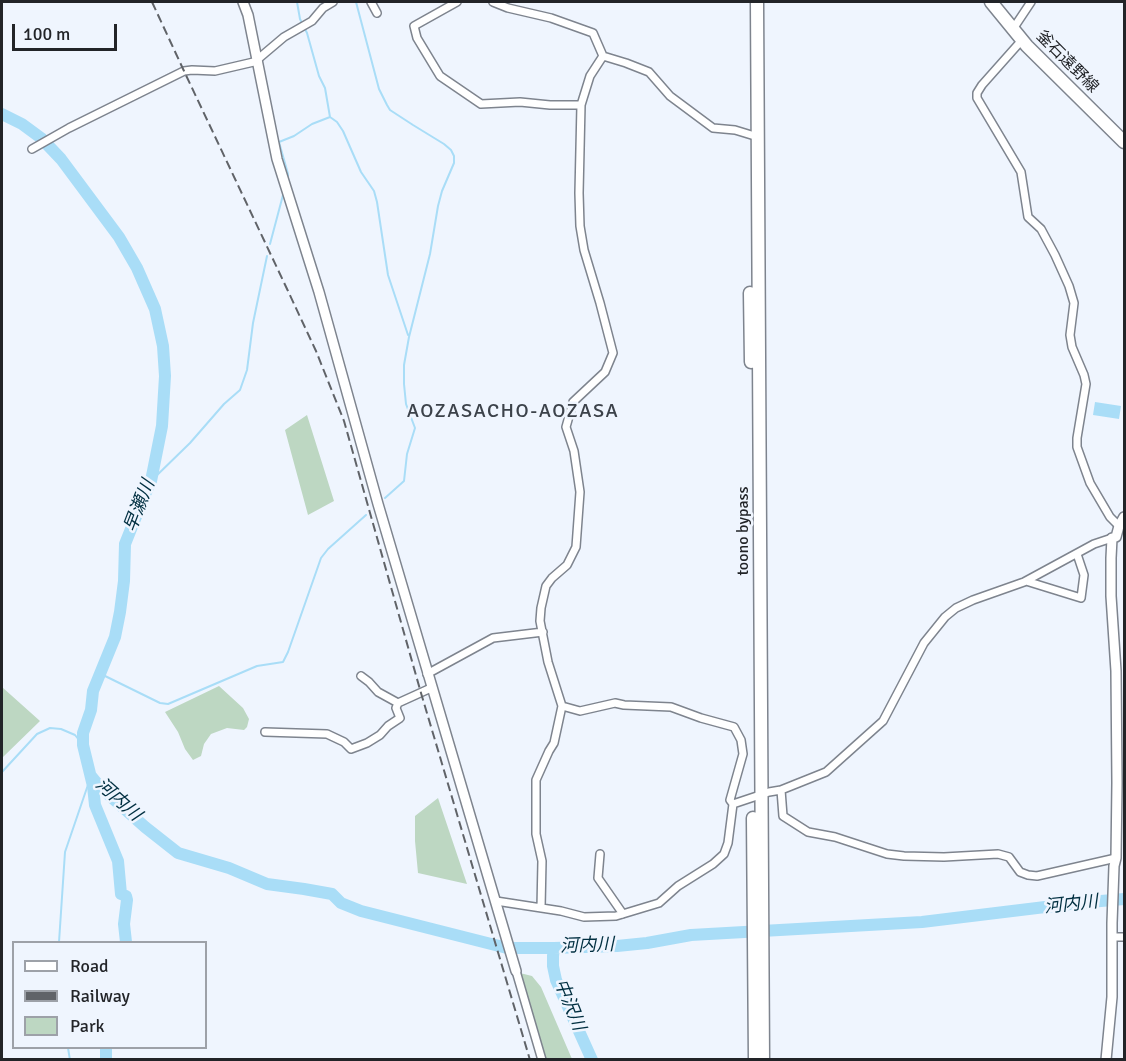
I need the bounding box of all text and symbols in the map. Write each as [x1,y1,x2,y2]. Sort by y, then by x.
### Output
scale bar [15,12,120,50]
text: 100 m [23,23,70,45]
street label: 釜石遠野線 [1032,27,1102,97]
district label: AOZASACHO-AOZASA [407,400,619,424]
water label: 早瀬川 [120,477,160,535]
street label: toono bypass [734,486,754,576]
water label: 河内川 [91,774,145,826]
water label: 河内川 [1043,891,1099,919]
water label: 河内川 [560,934,614,958]
legend [12,941,207,1049]
text: Road [70,955,109,977]
water label: 中沢川 [549,976,589,1034]
text: Railway [70,985,130,1007]
text: Park [70,1015,105,1037]

